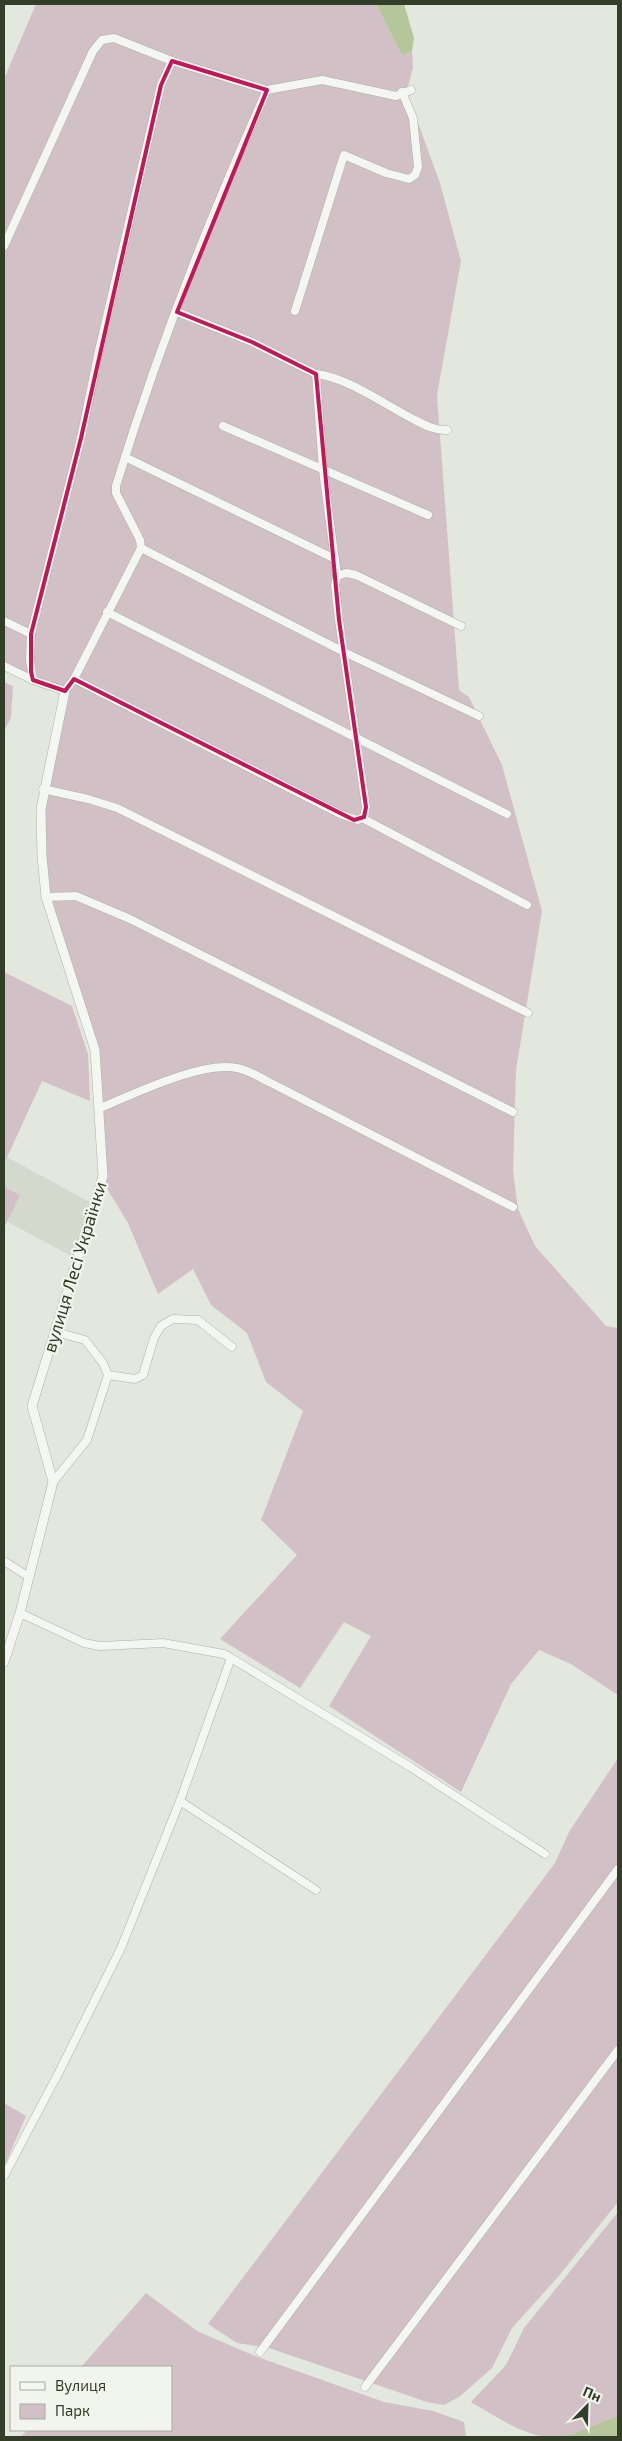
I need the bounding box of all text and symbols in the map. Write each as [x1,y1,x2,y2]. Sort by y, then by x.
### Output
street label: вулиця Лесі Українки [38,1179,111,1355]
legend [10,2366,172,2431]
text: Вулиця [55,2376,106,2395]
north arrow [562,2381,612,2431]
text: Пн [581,2382,604,2405]
text: Парк [55,2401,90,2419]

